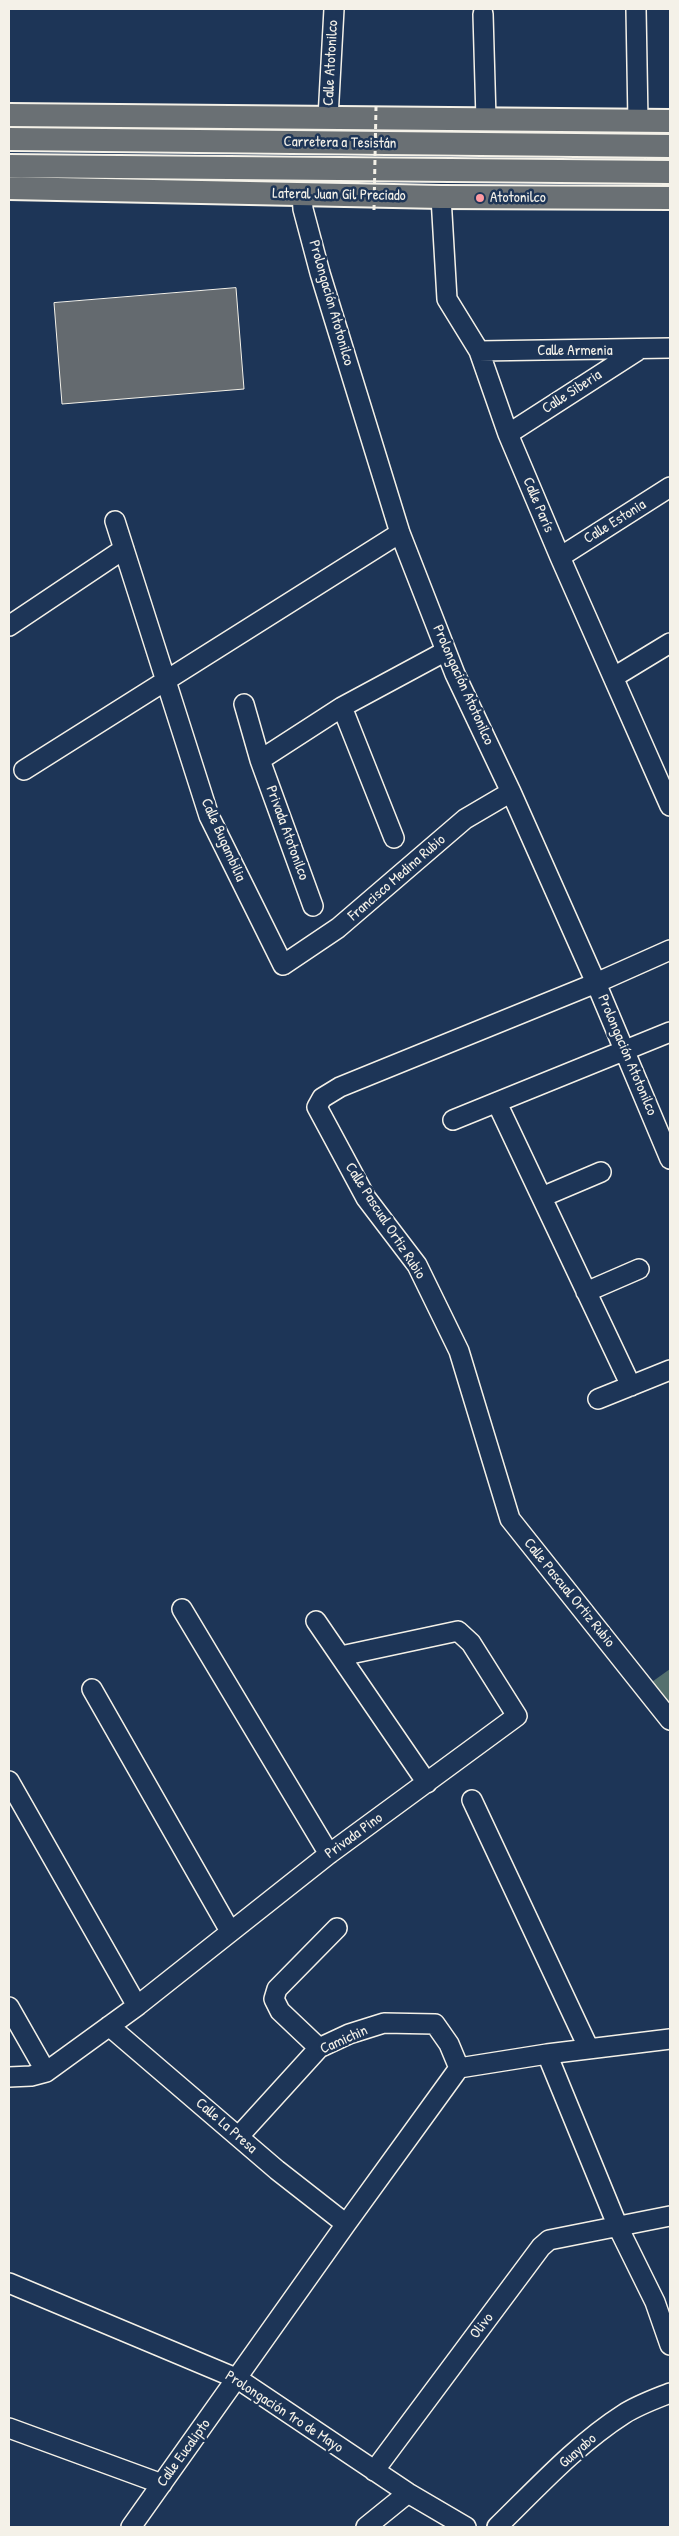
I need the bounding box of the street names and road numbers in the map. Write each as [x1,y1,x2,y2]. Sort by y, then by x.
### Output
street label: Calle Atotonilco [320,20,342,106]
street label: Carretera a Tesistán [283,133,397,153]
street label: Lateral Juan Gil Preciado [272,185,406,205]
street label: Prolongación Atotonilco [304,238,358,368]
street label: Calle Armenia [537,342,613,360]
street label: Calle Siberia [539,366,605,418]
street label: Calle París [518,475,558,535]
street label: Calle Estonia [581,496,649,548]
street label: Prolongación Atotonilco [428,622,498,748]
street label: Privada Atotonilco [262,783,312,883]
street label: Calle Bugambilia [197,796,249,884]
street label: Francisco Medina Rubio [345,831,449,925]
street label: Prolongación Atotonilco [593,992,661,1118]
street label: Calle Pascual Ortiz Rubio [341,1160,429,1282]
street label: Calle Pascual Ortiz Rubio [520,1535,618,1651]
street label: Privada Pino [322,1809,386,1863]
street label: Camichin [318,2022,370,2058]
street label: Calle La Presa [192,2094,260,2158]
street label: Olivo [466,2310,498,2342]
street label: Prolongación 1ro de Mayo [222,2367,346,2457]
street label: Calle Eucalipto [153,2416,215,2490]
street label: Guayabo [556,2430,600,2472]

